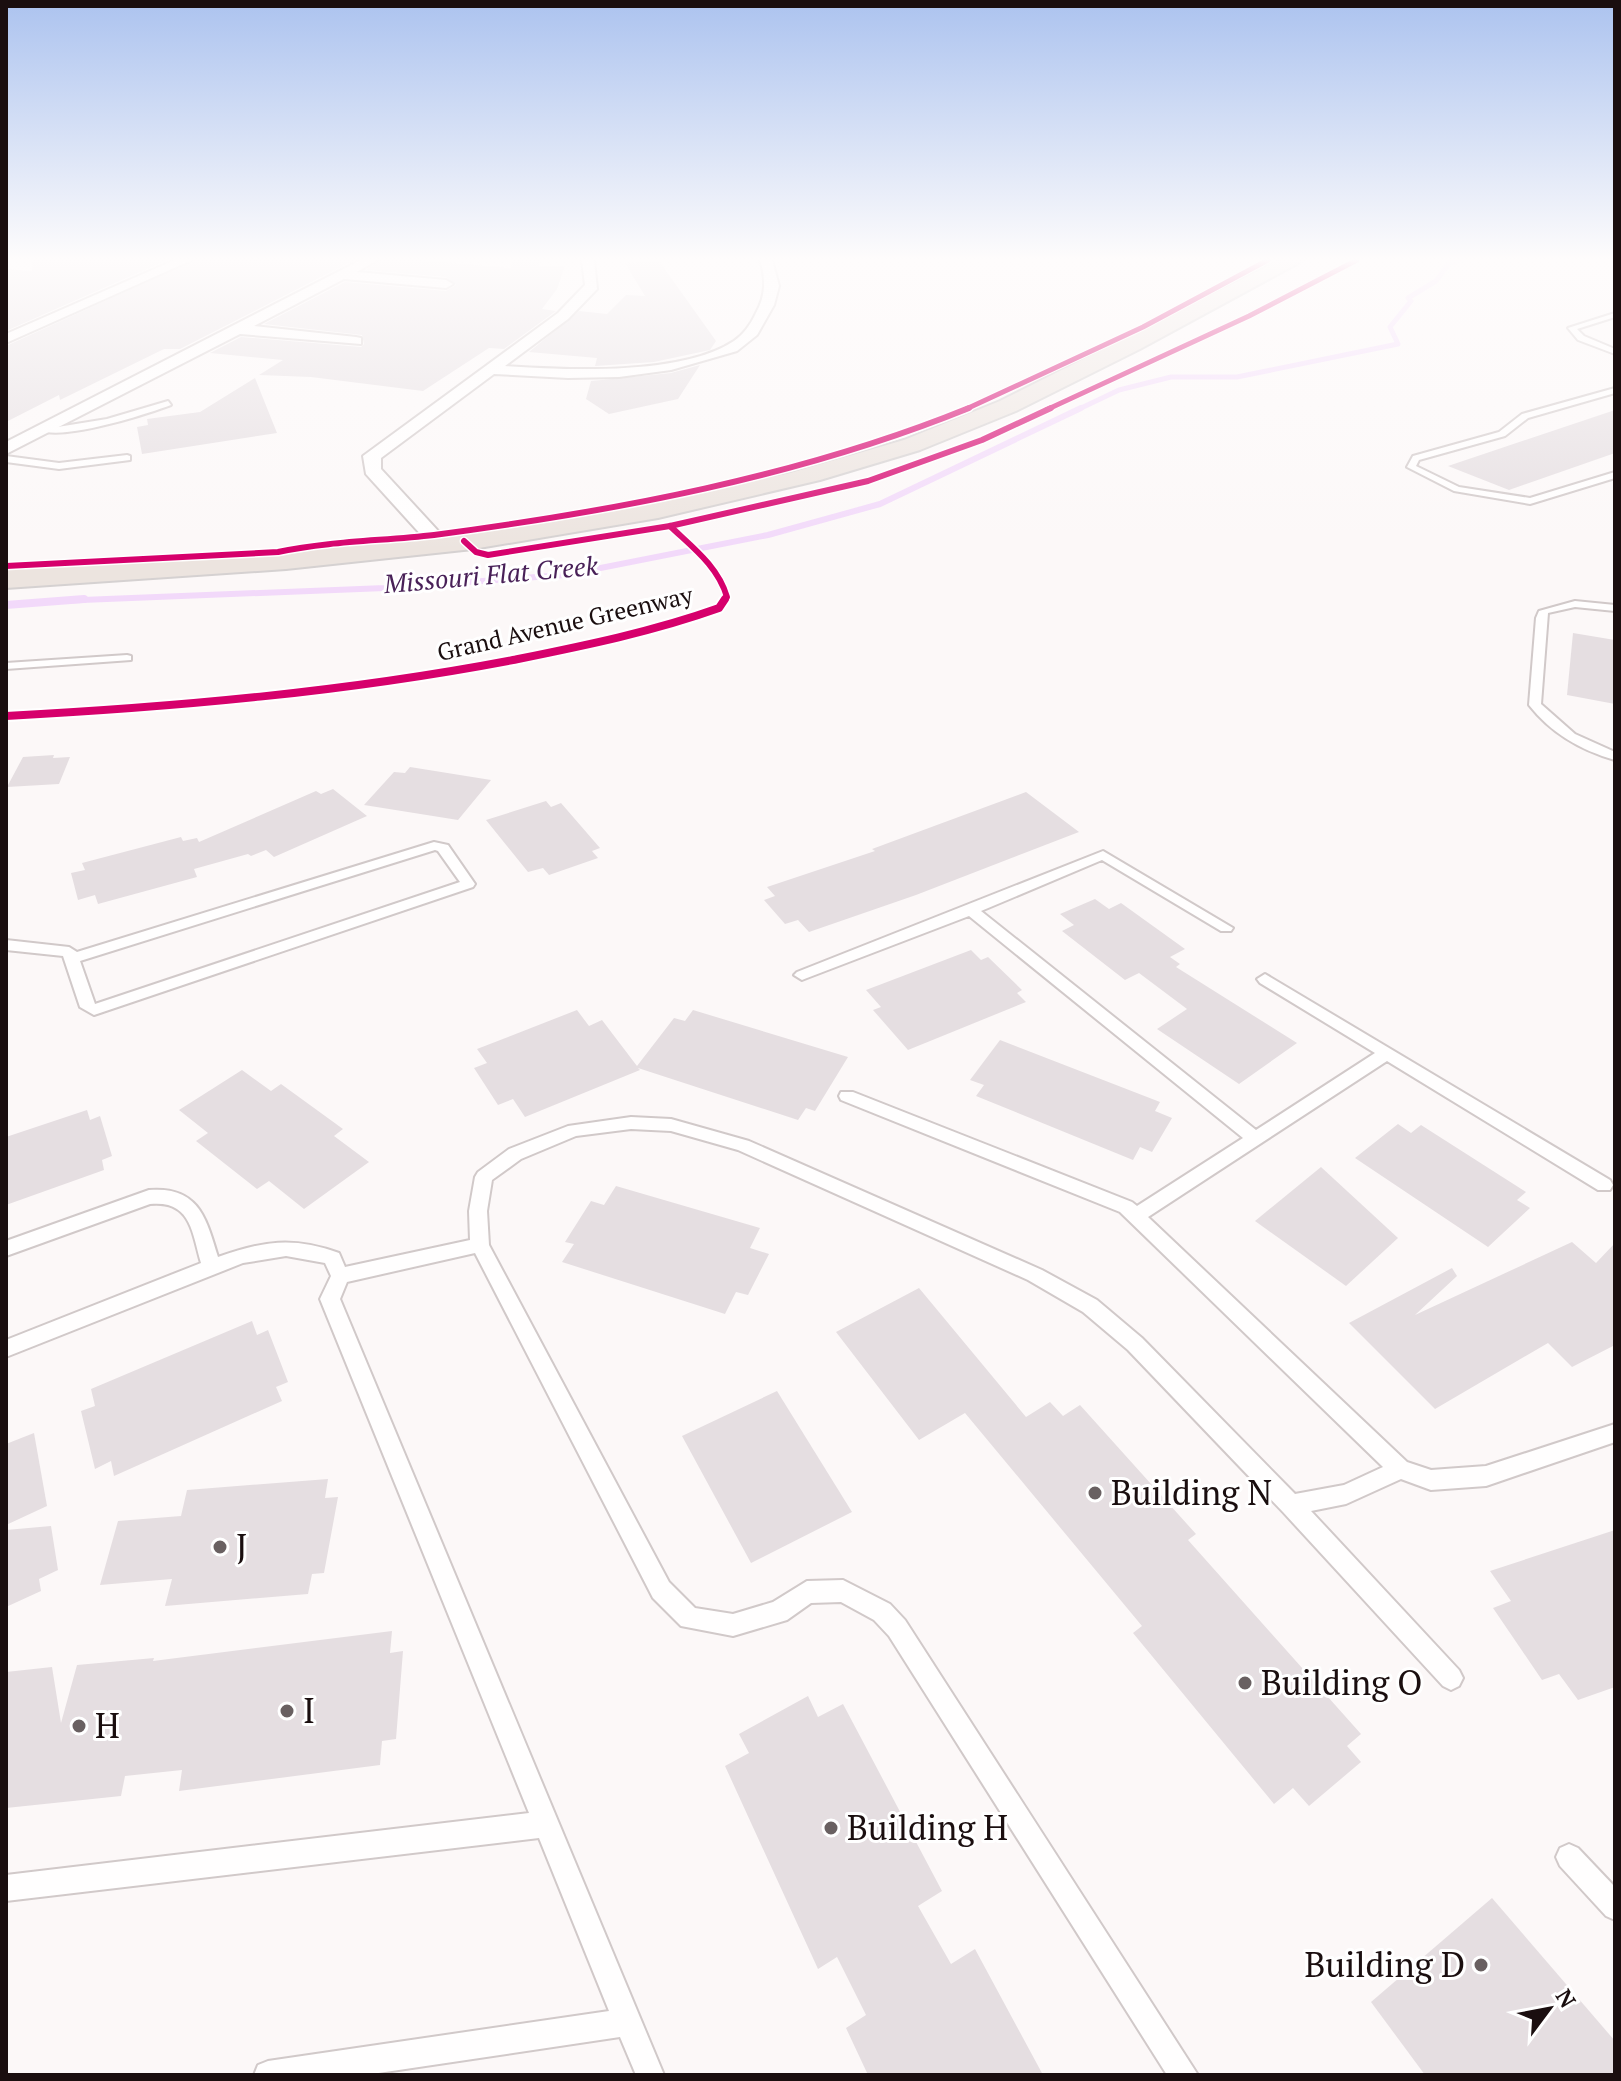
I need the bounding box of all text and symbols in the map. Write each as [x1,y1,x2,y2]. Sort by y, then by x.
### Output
water label: Missouri Flat Creek [381,548,600,600]
street label: Grand Avenue Greenway [434,578,696,668]
place label: Building N [1111,1470,1272,1515]
marker: Building N [1086,1484,1104,1502]
place label: J [236,1524,248,1569]
marker: J [211,1538,229,1556]
place label: Building O [1261,1660,1423,1705]
marker: Building O [1236,1674,1254,1692]
place label: I [303,1688,315,1733]
marker: I [278,1702,296,1720]
place label: H [95,1703,120,1748]
marker: H [70,1717,88,1735]
place label: Building H [847,1805,1008,1850]
marker: Building H [822,1819,840,1837]
place label: Building D [1305,1942,1465,1987]
marker: Building D [1472,1956,1490,1974]
north arrow [1509,1969,1589,2049]
text: N [1550,1983,1583,2013]

